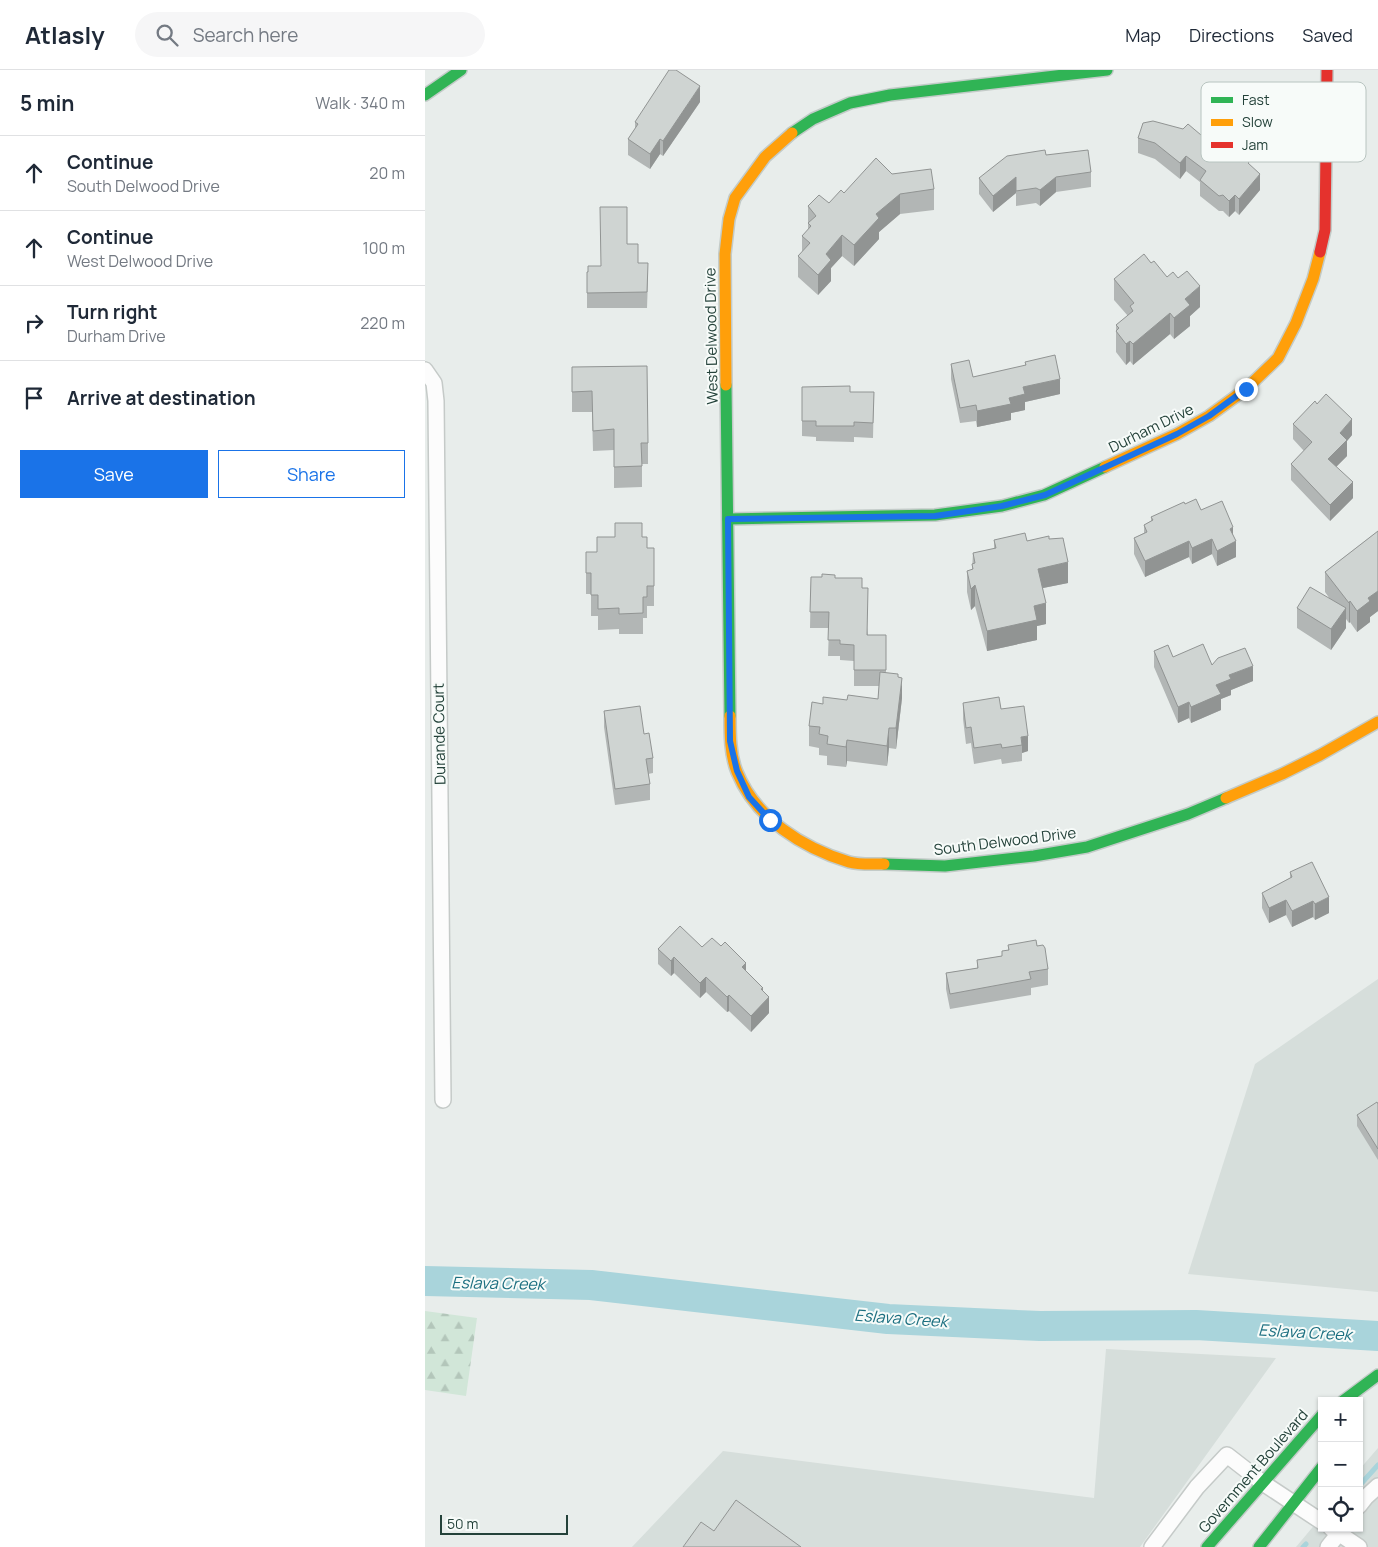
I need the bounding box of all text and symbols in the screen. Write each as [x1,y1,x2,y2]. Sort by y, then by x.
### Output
search box [135,12,485,57]
text: Atlasly [25,18,105,51]
icon: search [153,21,181,49]
text: Search here [193,22,298,48]
text: Map [1125,23,1161,47]
text: Directions [1189,23,1274,47]
text: Saved [1302,23,1353,47]
legend [1201,82,1366,162]
text: 5 min [20,89,74,117]
text: Fast [1242,90,1270,109]
text: Walk · 340 m [315,92,405,114]
text: Slow [1242,112,1273,131]
text: Jam [1242,135,1268,154]
text: Continue [67,149,153,175]
icon: ahead [20,159,48,187]
text: 20 m [369,162,405,184]
text: South Delwood Drive [67,175,220,197]
text: Continue [67,224,153,250]
icon: ahead [20,234,48,262]
text: 100 m [362,237,405,259]
text: West Delwood Drive [67,250,213,272]
street label: West Delwood Drive [699,267,723,405]
text: Turn right [67,299,157,325]
icon: right [20,309,48,337]
text: 220 m [360,312,405,334]
text: Durham Drive [67,325,166,347]
route end [1235,378,1258,401]
icon: arrive [20,384,48,412]
text: Arrive at destination [67,385,256,411]
street label: Durham Drive [1105,398,1197,458]
button: Save [20,450,208,498]
button: Share [218,450,405,498]
street label: Durande Court [428,683,450,785]
route start [759,809,782,832]
street label: South Delwood Drive [933,822,1078,860]
water label: Eslava Creek [451,1271,547,1295]
water label: Eslava Creek [854,1304,950,1332]
water label: Eslava Creek [1258,1319,1354,1346]
map controls [1318,1397,1363,1532]
button: + [1318,1397,1363,1442]
street label: Government Boulevard [1193,1405,1313,1537]
button: − [1318,1442,1363,1487]
button: locate [1318,1487,1363,1532]
scale bar [440,1512,567,1535]
text: 50 m [447,1514,478,1533]

